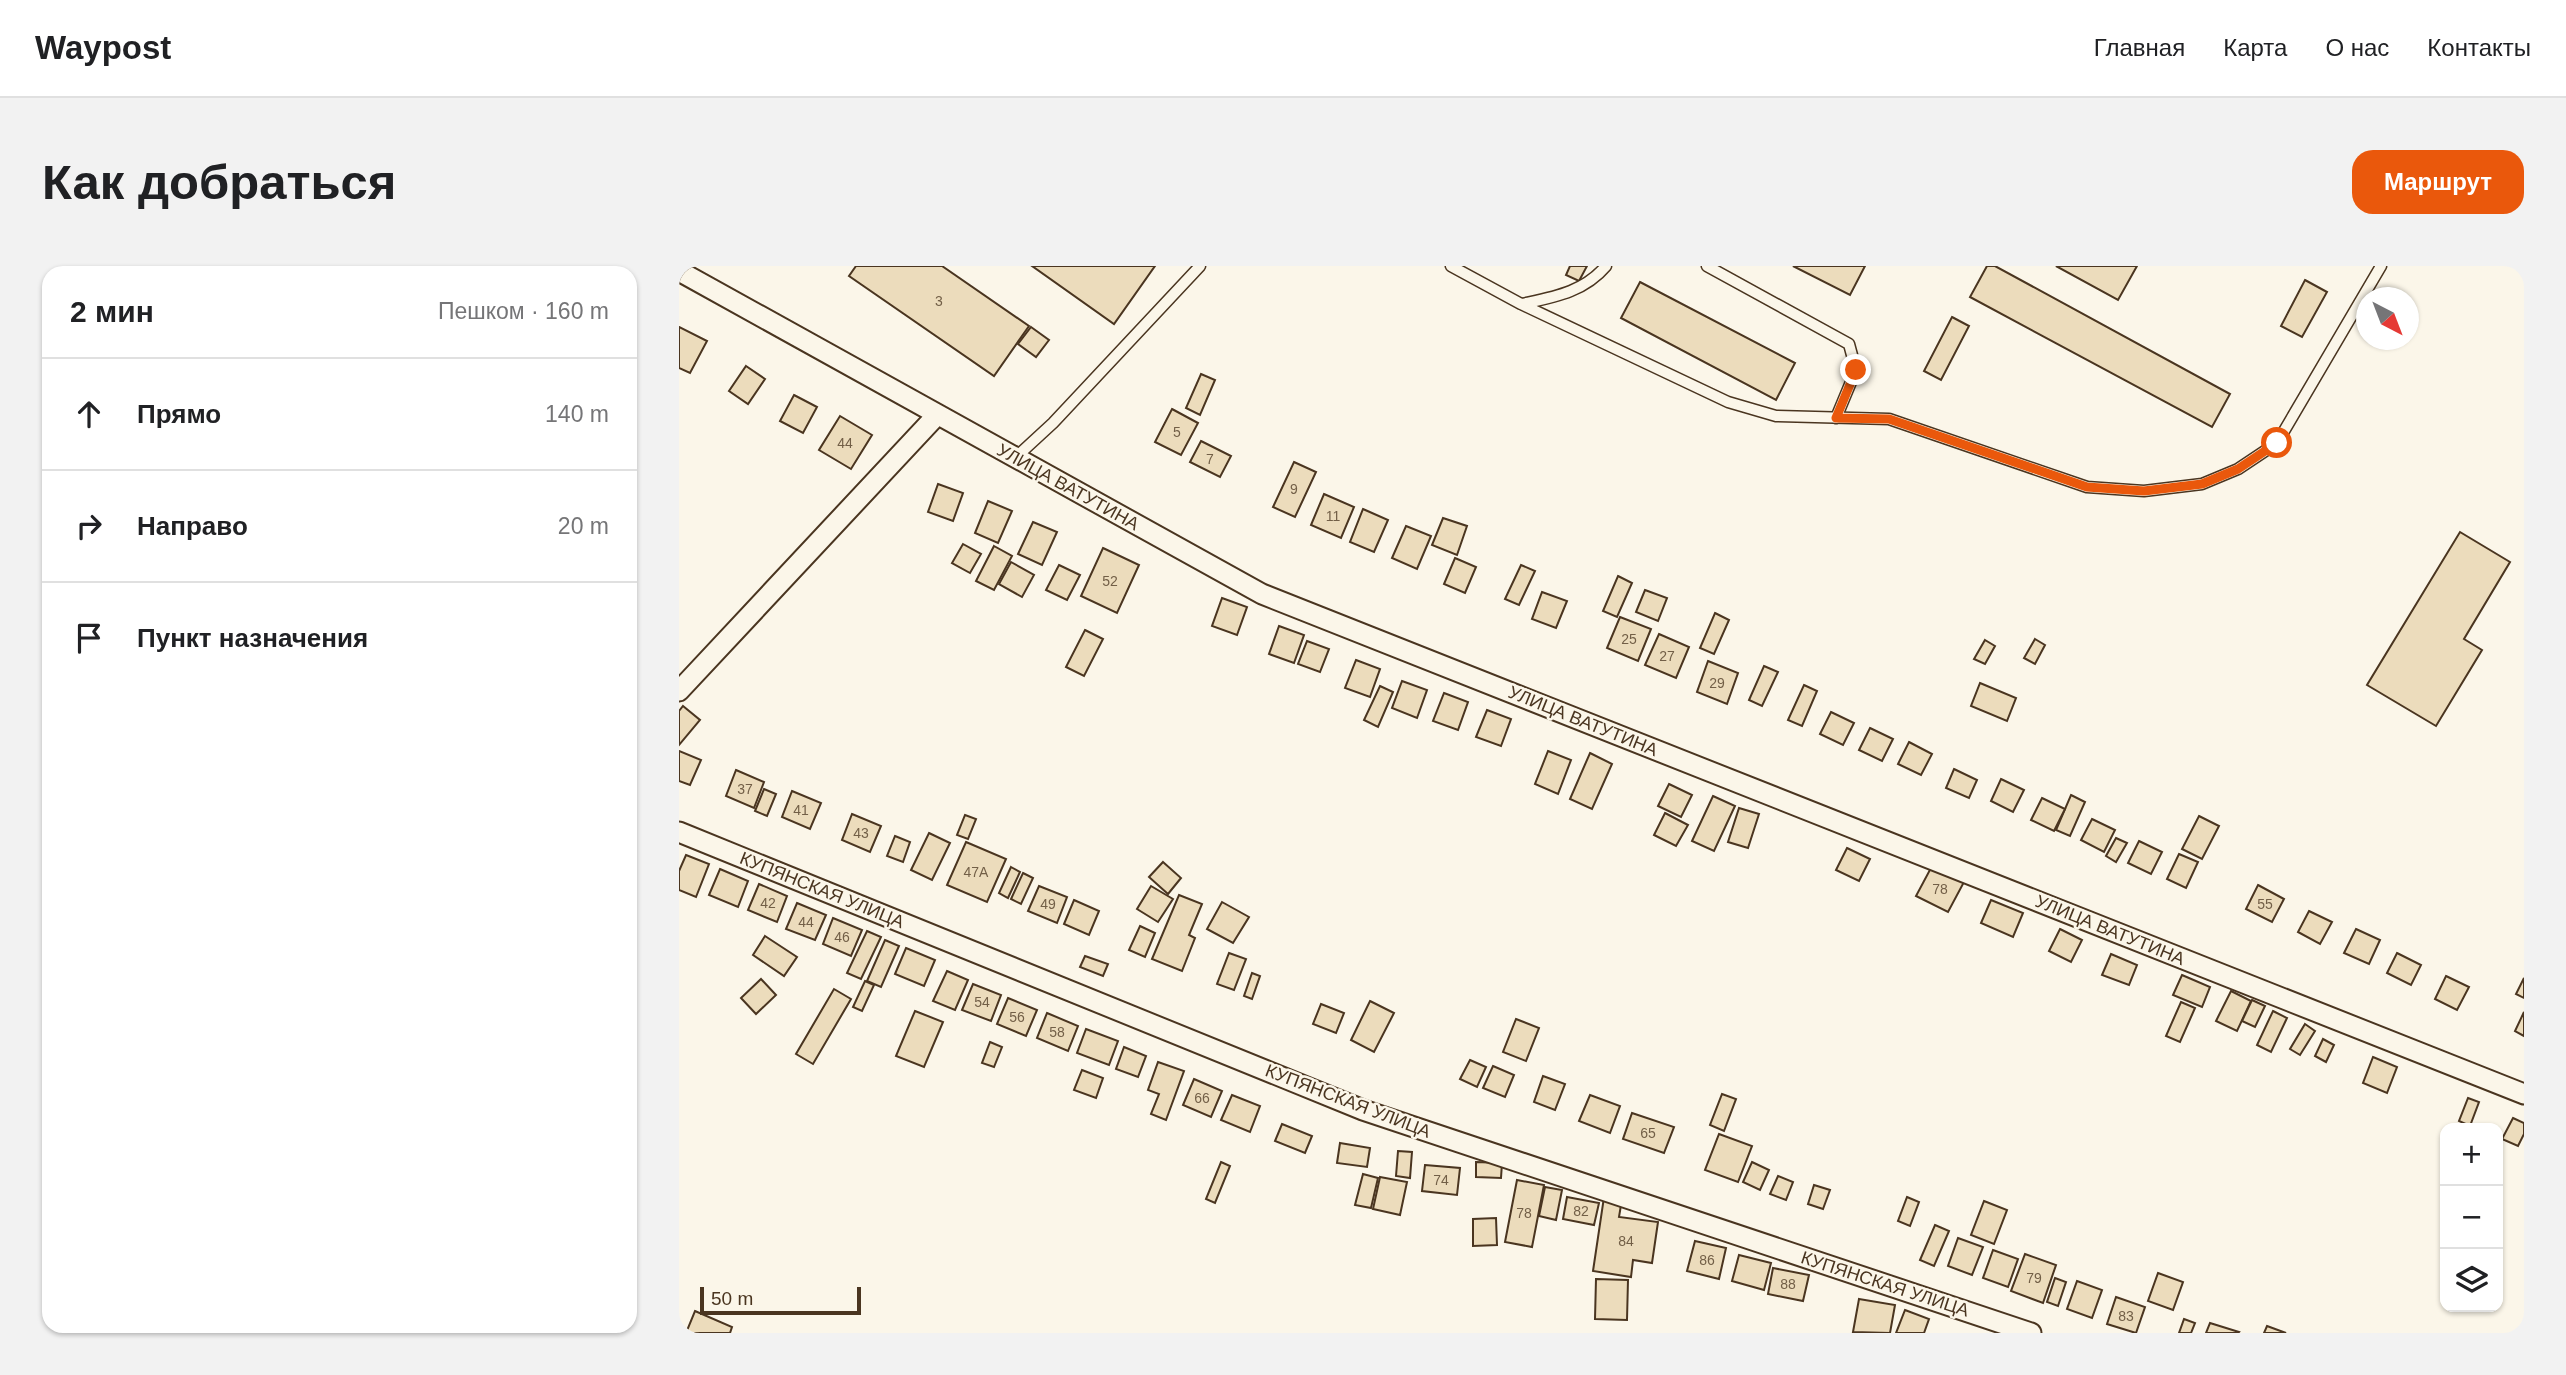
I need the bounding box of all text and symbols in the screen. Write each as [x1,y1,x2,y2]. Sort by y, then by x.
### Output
text: Waypost [35,29,171,66]
text: Главная [2094,34,2185,61]
text: Карта [2223,34,2287,61]
text: О нас [2325,34,2389,61]
text: Контакты [2427,34,2531,61]
button: Маршрут [2352,150,2524,214]
text: Как добраться [42,155,396,209]
north arrow [2356,287,2419,350]
house number: 3 [935,293,943,309]
text: 2 мин [70,295,154,328]
text: Пешком · 160 m [438,298,609,324]
route end [1840,354,1871,385]
icon: ahead [70,395,108,433]
text: Прямо [137,399,221,429]
text: 140 m [545,401,609,427]
house number: 5 [1173,424,1181,440]
route start [2261,427,2292,458]
house number: 44 [837,435,853,451]
street label: УЛИЦА ВАТУТИНА [993,440,1143,534]
house number: 7 [1206,451,1214,467]
house number: 9 [1290,481,1298,497]
icon: right [70,507,108,545]
house number: 11 [1326,508,1340,524]
text: Направо [137,511,248,541]
text: 20 m [558,513,609,539]
house number: 52 [1102,573,1118,589]
icon: arrive [70,619,108,657]
text: Пункт назначения [137,623,368,653]
house number: 25 [1621,631,1637,647]
house number: 27 [1659,648,1675,664]
house number: 29 [1709,675,1725,691]
street label: УЛИЦА ВАТУТИНА [1505,682,1661,760]
house number: 37 [737,781,753,797]
house number: 41 [793,802,809,818]
house number: 43 [853,825,869,841]
street label: КУПЯНСКАЯ УЛИЦА [737,848,907,932]
house number: 47А [964,864,989,880]
house number: 78 [1932,881,1948,897]
street label: УЛИЦА ВАТУТИНА [2032,891,2188,969]
house number: 42 [760,895,776,911]
house number: 49 [1040,896,1056,912]
house number: 55 [2257,896,2273,912]
house number: 44 [798,914,814,930]
house number: 46 [834,929,850,945]
house number: 54 [974,994,990,1010]
house number: 56 [1009,1009,1025,1025]
house number: 58 [1049,1024,1065,1040]
street label: КУПЯНСКАЯ УЛИЦА [1263,1060,1433,1142]
house number: 66 [1194,1090,1210,1106]
map controls [2440,1123,2503,1312]
button: + [2440,1123,2503,1186]
house number: 65 [1640,1125,1656,1141]
house number: 74 [1433,1172,1449,1188]
button: − [2440,1186,2503,1249]
house number: 82 [1573,1203,1589,1219]
house number: 78 [1516,1205,1532,1221]
house number: 84 [1618,1233,1634,1249]
street label: КУПЯНСКАЯ УЛИЦА [1798,1247,1972,1321]
button: layers [2440,1249,2503,1312]
house number: 86 [1699,1252,1715,1268]
house number: 79 [2026,1270,2042,1286]
house number: 88 [1780,1276,1796,1292]
scale bar [700,1284,861,1316]
text: 50 m [711,1288,753,1309]
house number: 83 [2118,1308,2134,1324]

